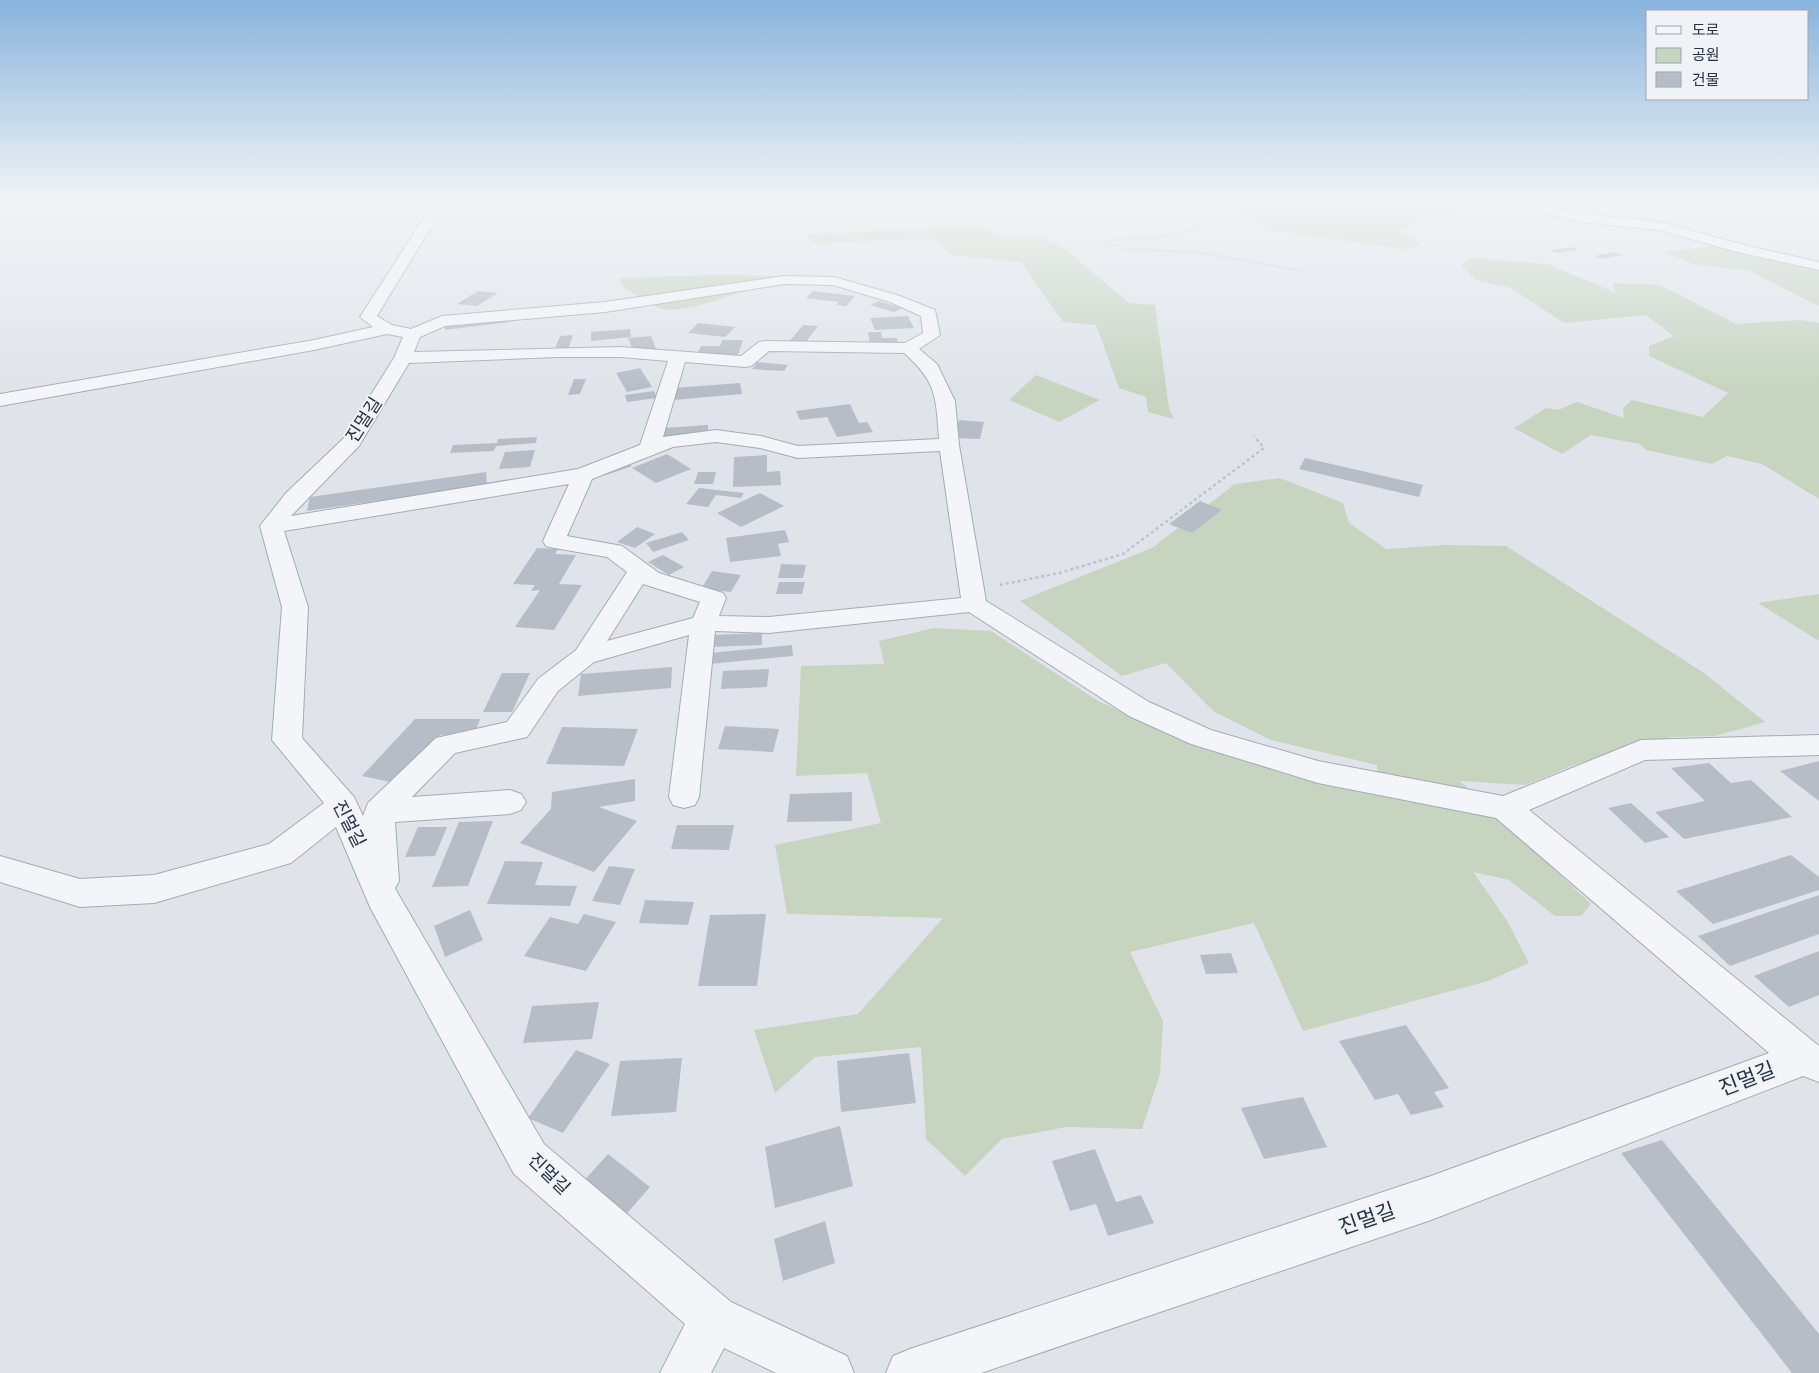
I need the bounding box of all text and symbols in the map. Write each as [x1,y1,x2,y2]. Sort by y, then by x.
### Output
legend [1646,10,1809,100]
text: 도로 [1692,20,1720,40]
text: 공원 [1692,45,1720,65]
text: 건물 [1692,70,1720,90]
street label: 진멀길 [340,393,388,447]
street label: 진멀길 [327,796,371,852]
street label: 진멀길 [1715,1056,1779,1102]
street label: 진멀길 [523,1148,575,1200]
street label: 진멀길 [1335,1196,1399,1242]

